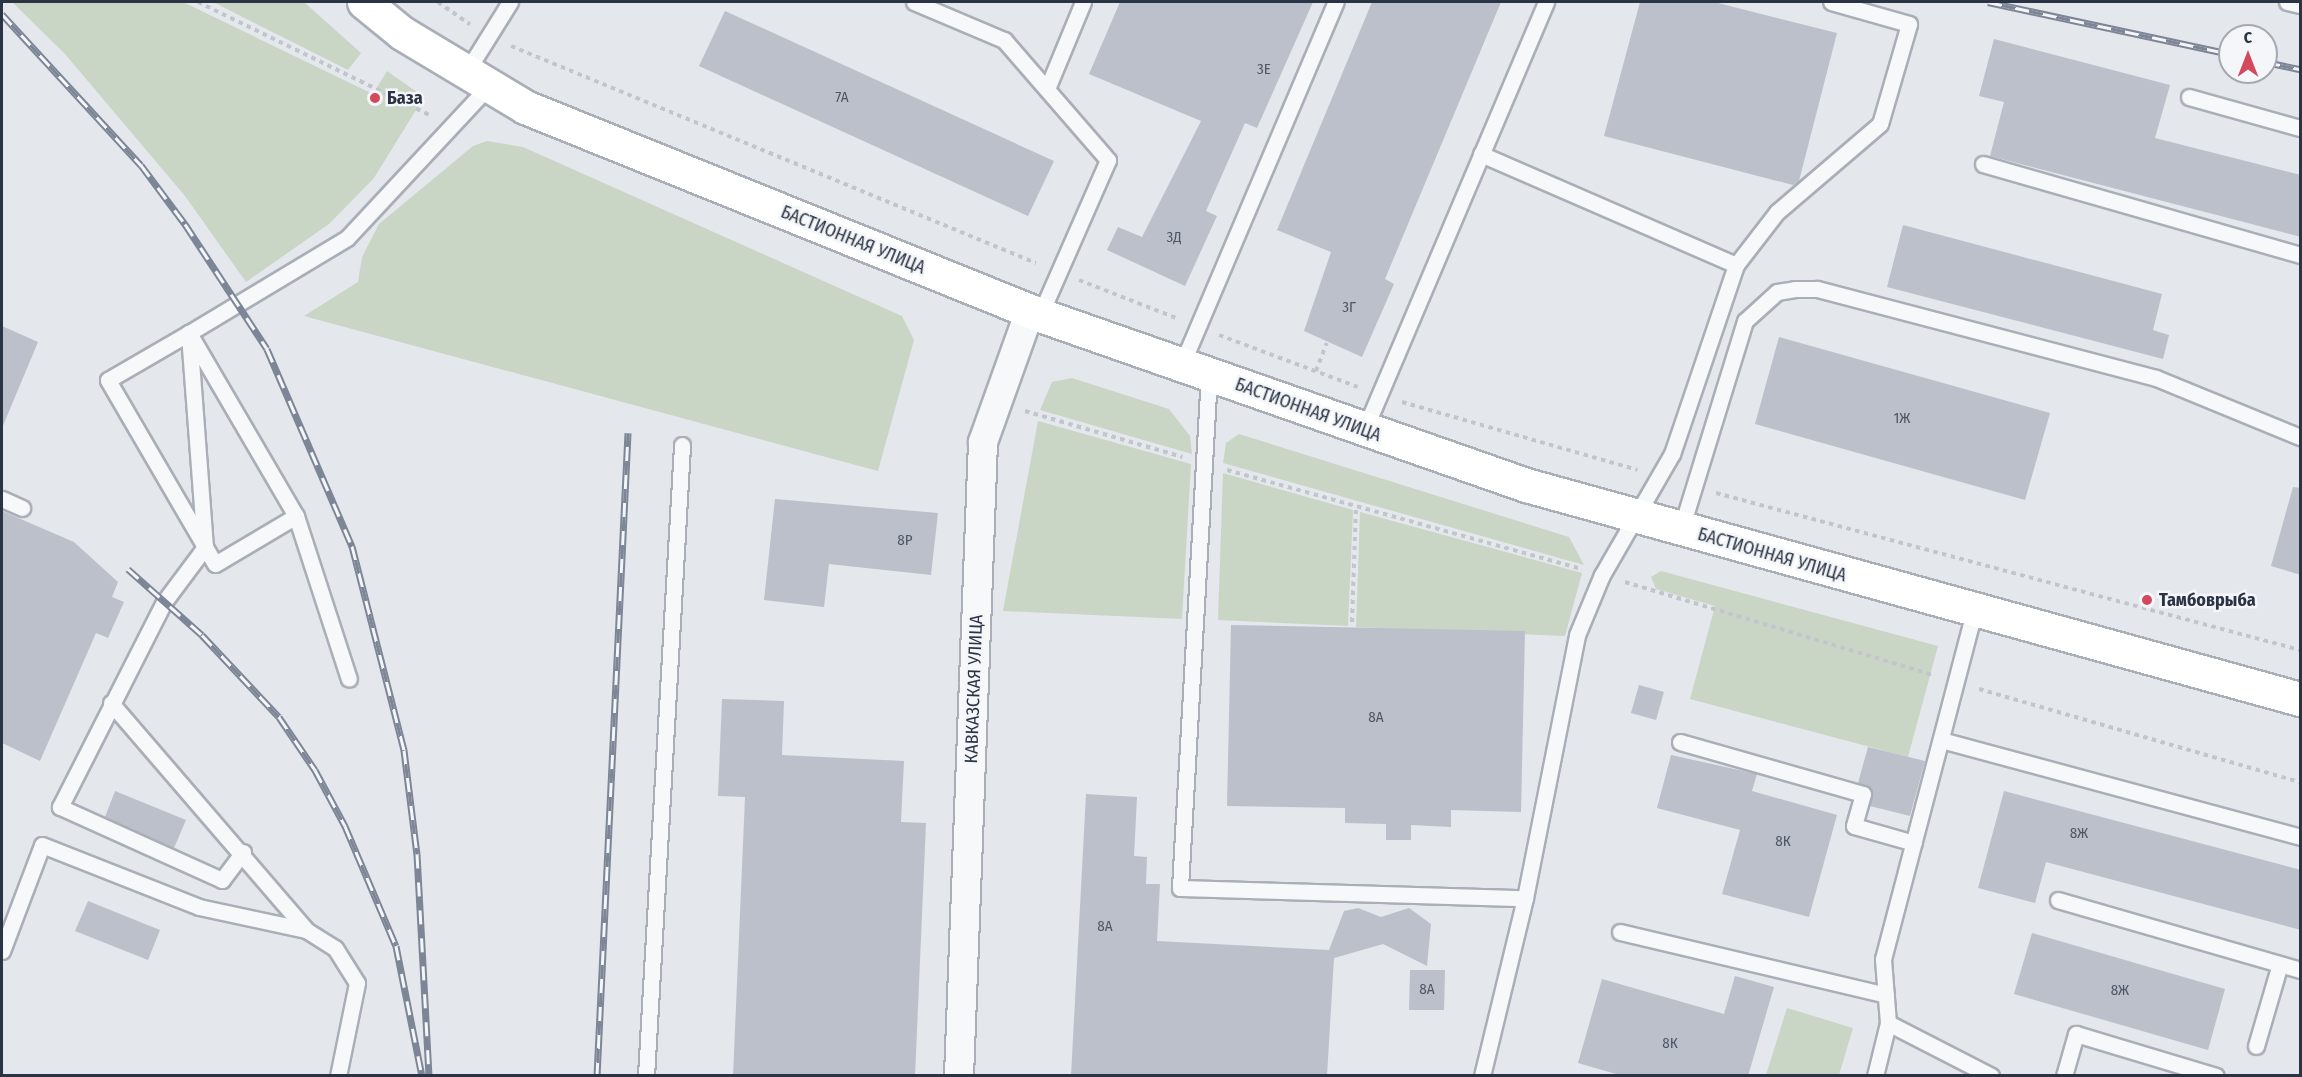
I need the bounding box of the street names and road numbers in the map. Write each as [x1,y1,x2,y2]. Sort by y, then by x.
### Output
street label: БАСТИОННАЯ УЛИЦА [778,201,928,279]
street label: БАСТИОННАЯ УЛИЦА [1232,374,1384,446]
street label: БАСТИОННАЯ УЛИЦА [1695,523,1849,587]
street label: КАВКАЗСКАЯ УЛИЦА [961,614,987,764]

